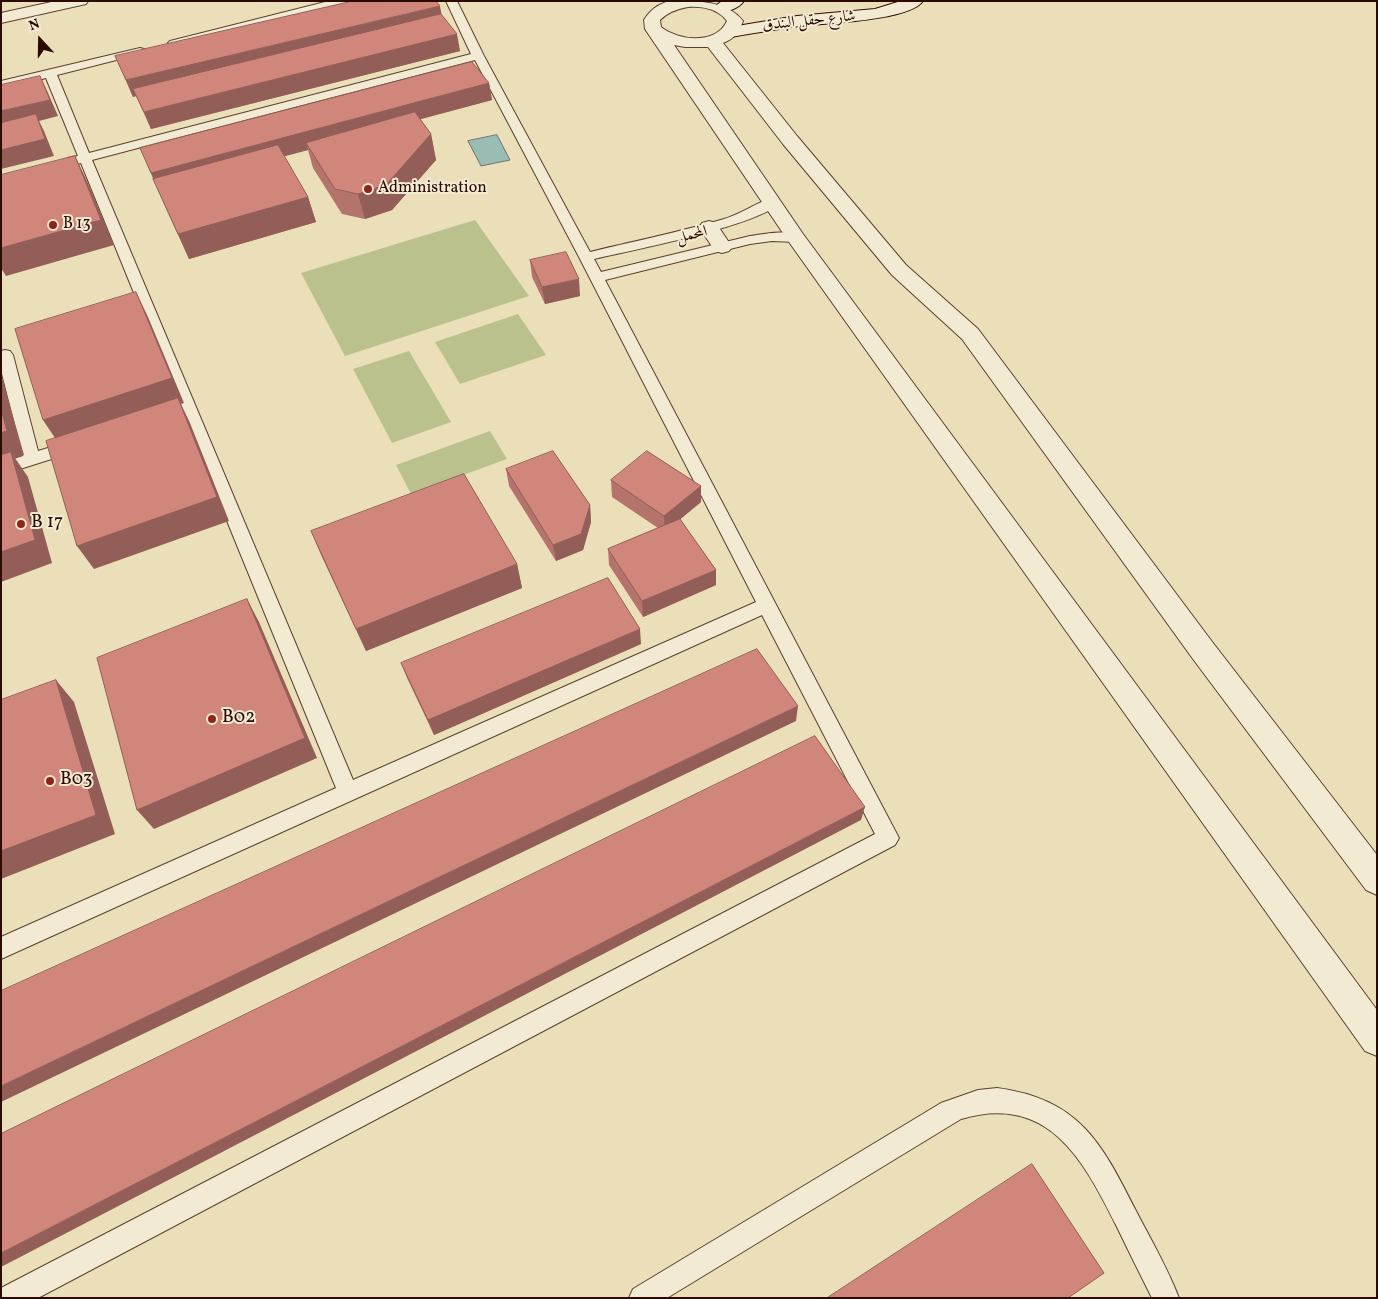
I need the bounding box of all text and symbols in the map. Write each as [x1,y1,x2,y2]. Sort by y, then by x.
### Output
street label: شارع حقل البندق [761,8,857,36]
north arrow [15,15,65,65]
text: N [26,15,43,36]
place label: Administration [378,179,487,199]
marker: Administration [362,183,374,195]
place label: B 13 [63,215,91,235]
marker: B 13 [47,219,59,231]
street label: المحمل [675,223,709,249]
place label: B 17 [31,513,63,535]
marker: B 17 [15,518,27,530]
place label: B02 [222,708,255,730]
marker: B02 [206,713,218,725]
place label: B03 [60,770,93,792]
marker: B03 [44,775,56,787]

